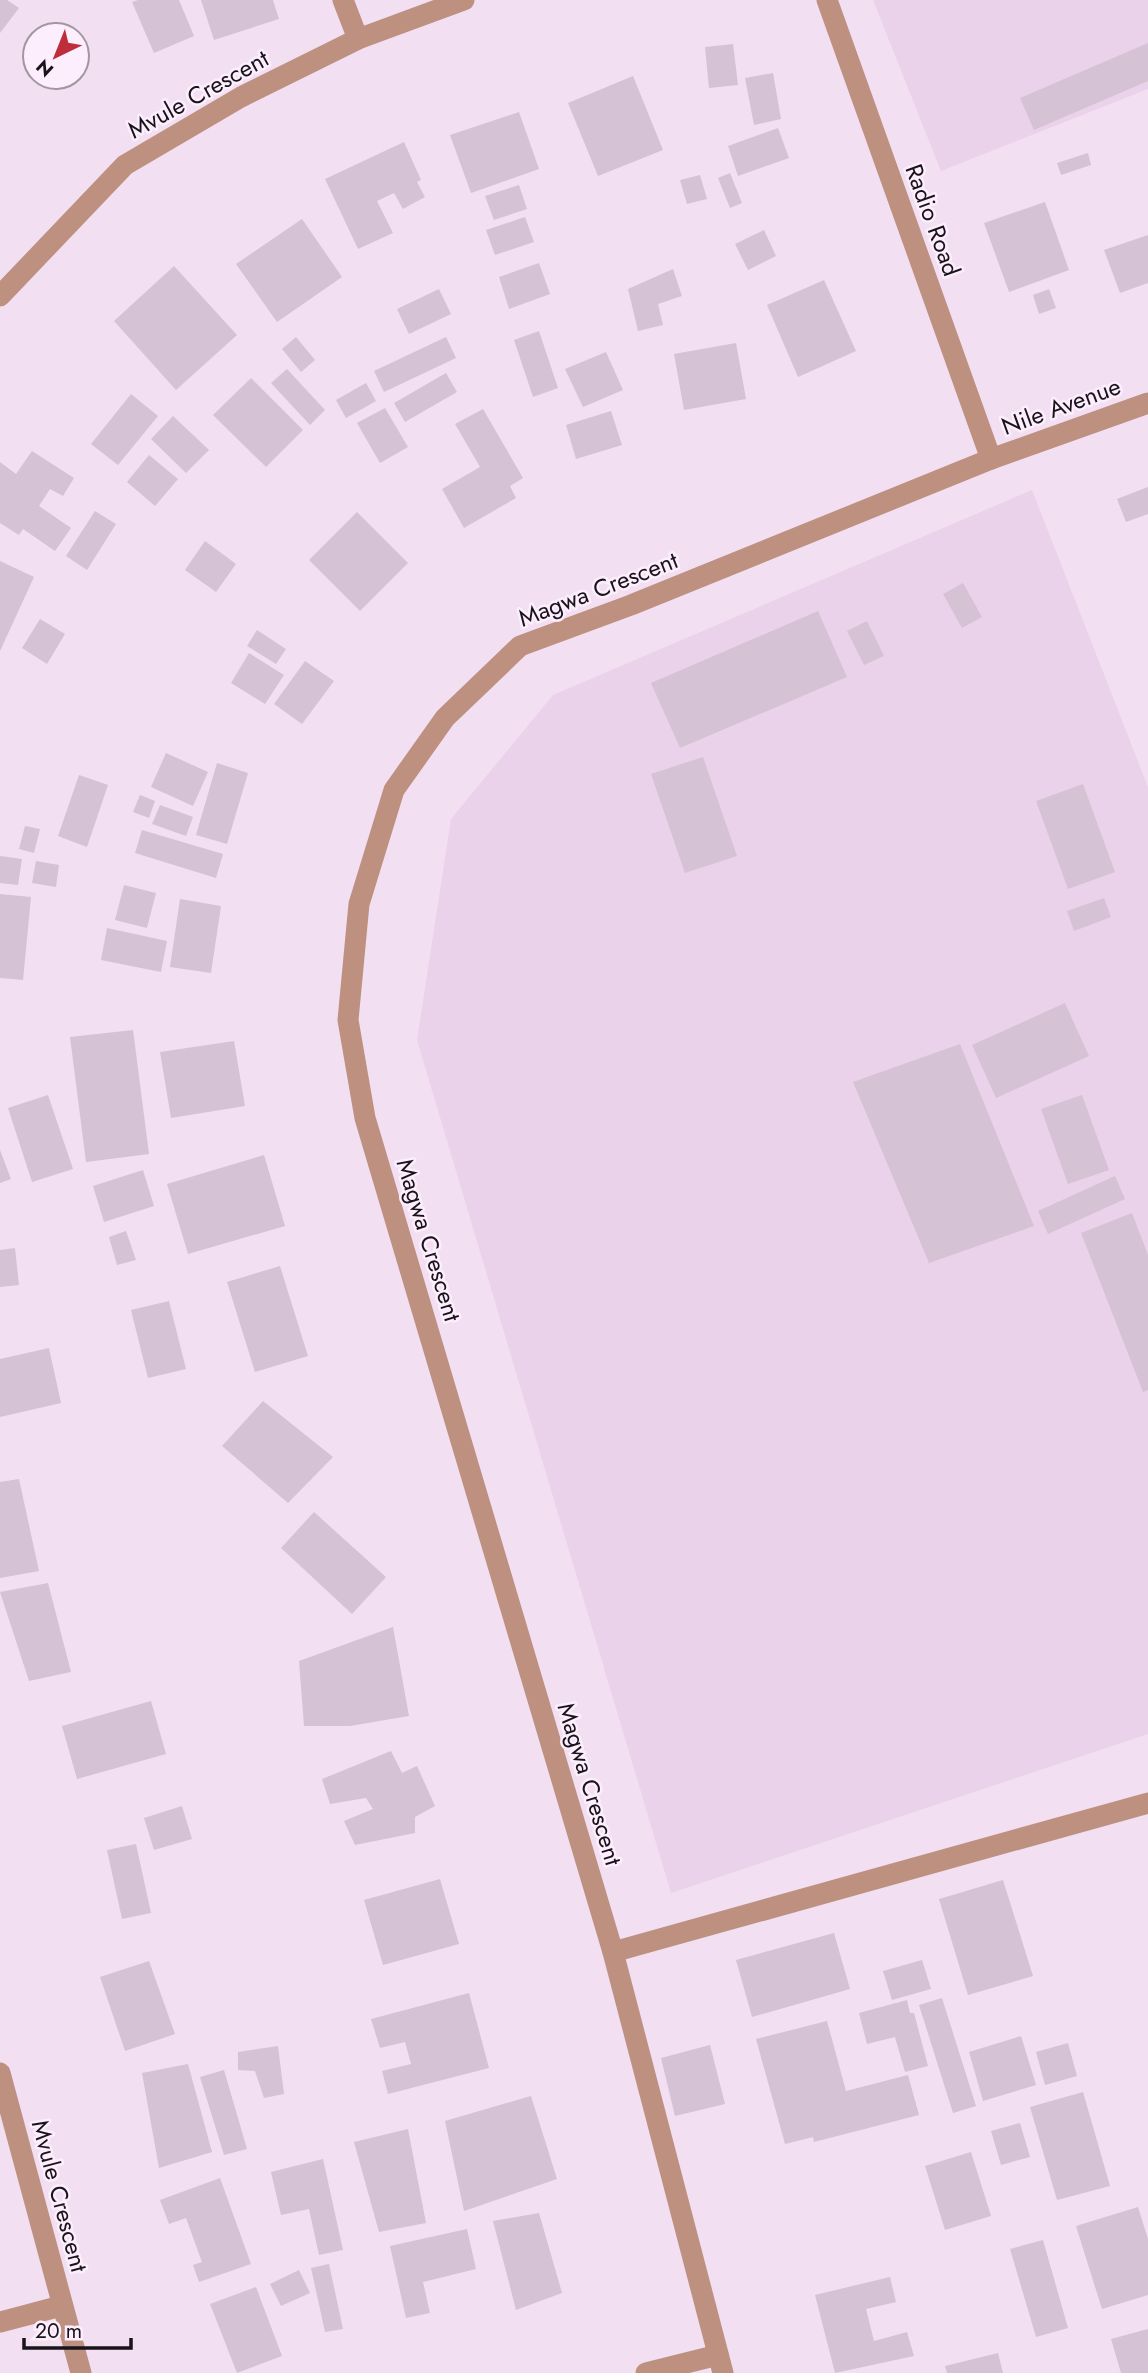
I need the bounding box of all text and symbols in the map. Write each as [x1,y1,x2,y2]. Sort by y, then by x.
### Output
north arrow [21,21,91,91]
street label: Mvule Crescent [121,41,275,147]
text: N [30,53,59,83]
street label: Radio Road [897,159,969,281]
street label: Nile Avenue [996,368,1126,444]
street label: Magwa Crescent [513,542,683,635]
street label: Magwa Crescent [388,1154,470,1326]
street label: Magwa Crescent [549,1698,631,1870]
street label: Mvule Crescent [23,2116,97,2276]
scale bar [24,2306,131,2350]
text: 20 m [35,2316,82,2346]

